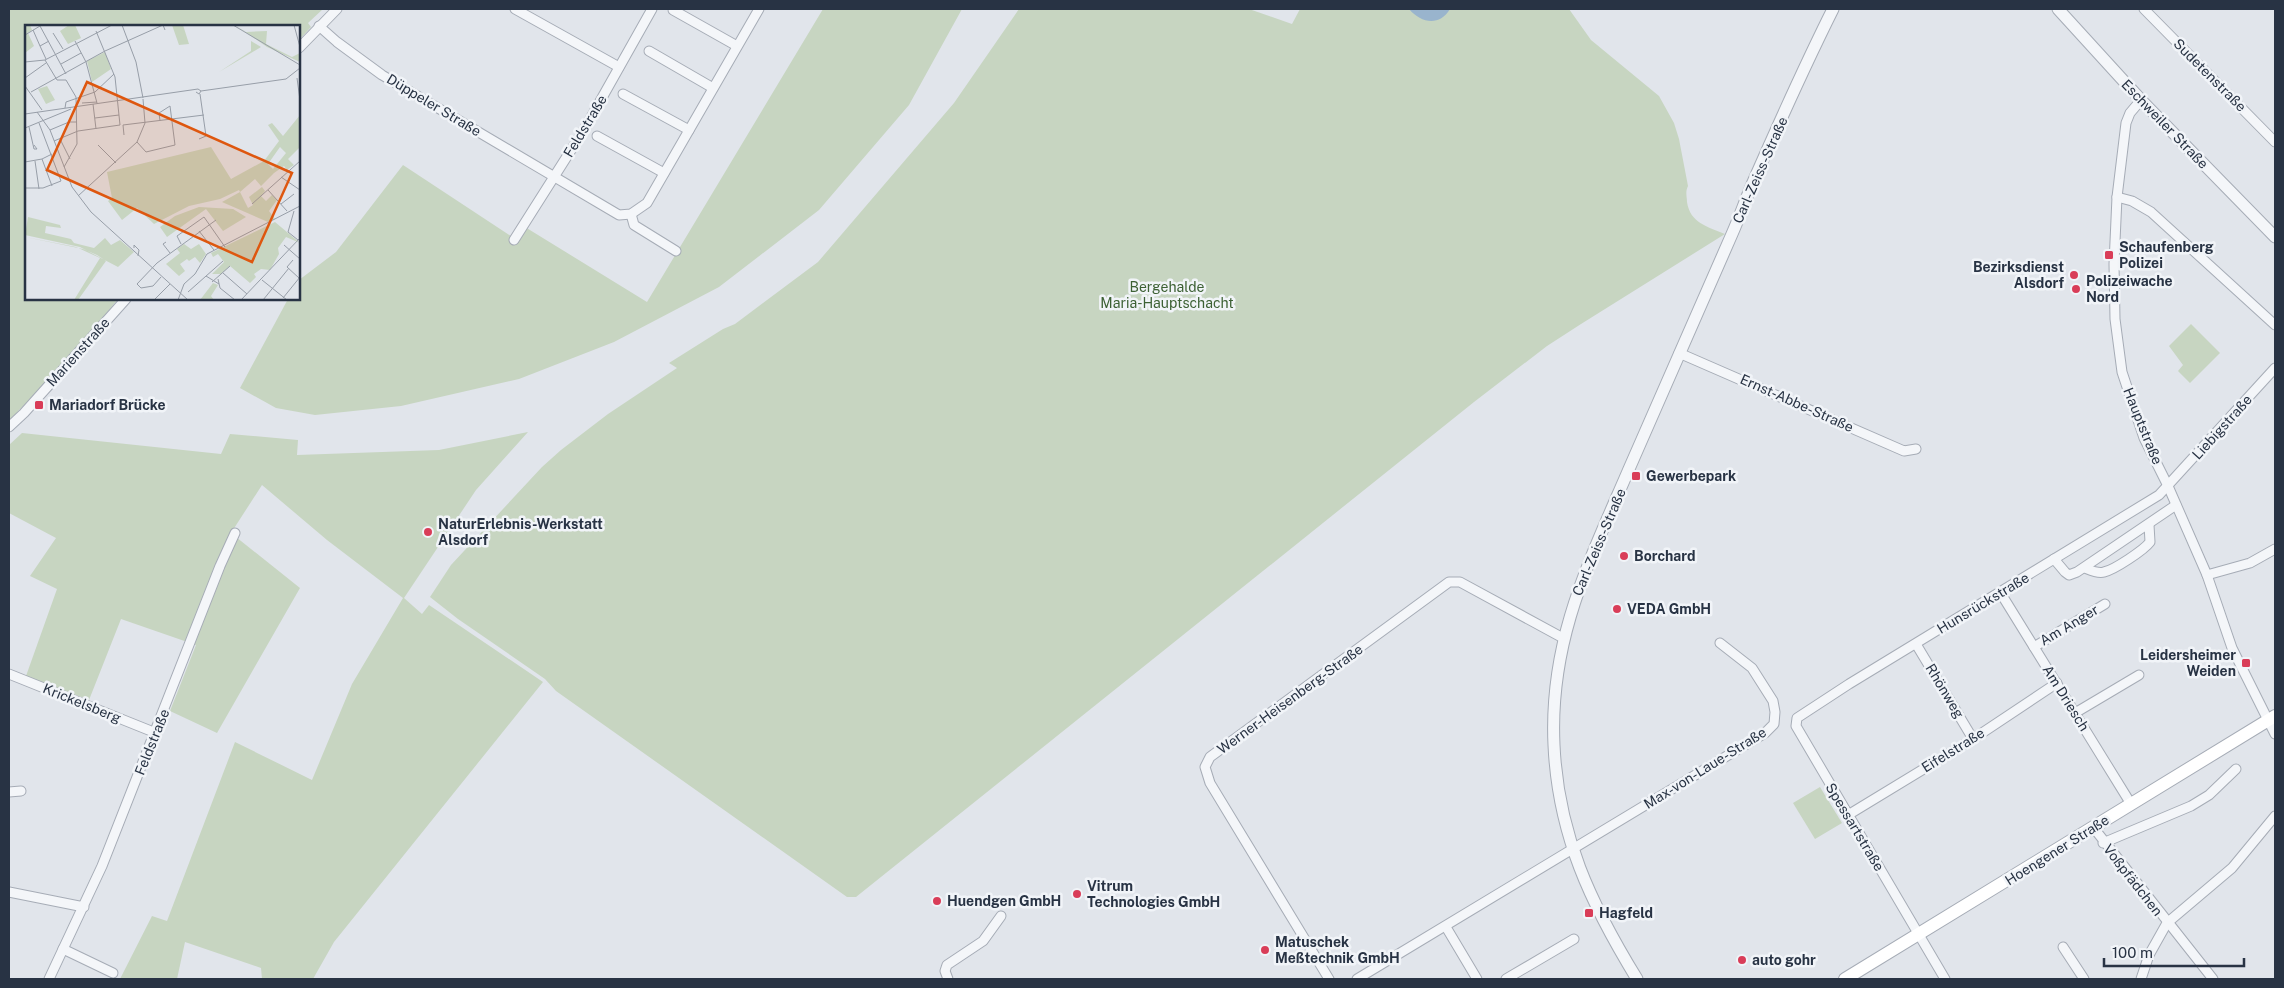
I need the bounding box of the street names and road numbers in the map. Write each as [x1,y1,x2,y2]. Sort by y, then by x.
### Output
street label: Sudetenstraße [2170,35,2250,115]
street label: Düppeler Straße [384,71,484,139]
street label: Eschweiler Straße [2118,76,2212,172]
street label: Feldstraße [560,92,610,160]
street label: Carl-Zeiss-Straße [1729,114,1791,226]
street label: Marienstraße [43,314,113,389]
street label: Ernst-Abbe-Straße [1738,371,1856,435]
street label: Hauptstraße [2120,385,2166,467]
street label: Liebigstraße [2189,391,2255,463]
street label: Carl-Zeiss-Straße [1569,486,1629,598]
street label: Hunsrückstraße [1934,569,2032,637]
street label: Am Anger [2037,601,2101,649]
street label: Werner-Heisenberg-Straße [1214,641,1366,757]
street label: Rhönweg [1923,661,1968,721]
street label: Am Driesch [2039,662,2093,734]
street label: Krickelsberg [41,680,124,726]
street label: Feldstraße [132,707,173,777]
street label: Max-von-Laue-Straße [1641,724,1769,812]
street label: Eifelstraße [1919,724,1987,776]
street label: Spessartstraße [1822,780,1888,874]
street label: Hoengener Straße [2002,812,2112,888]
street label: Voßpfädchen [2100,841,2166,919]

